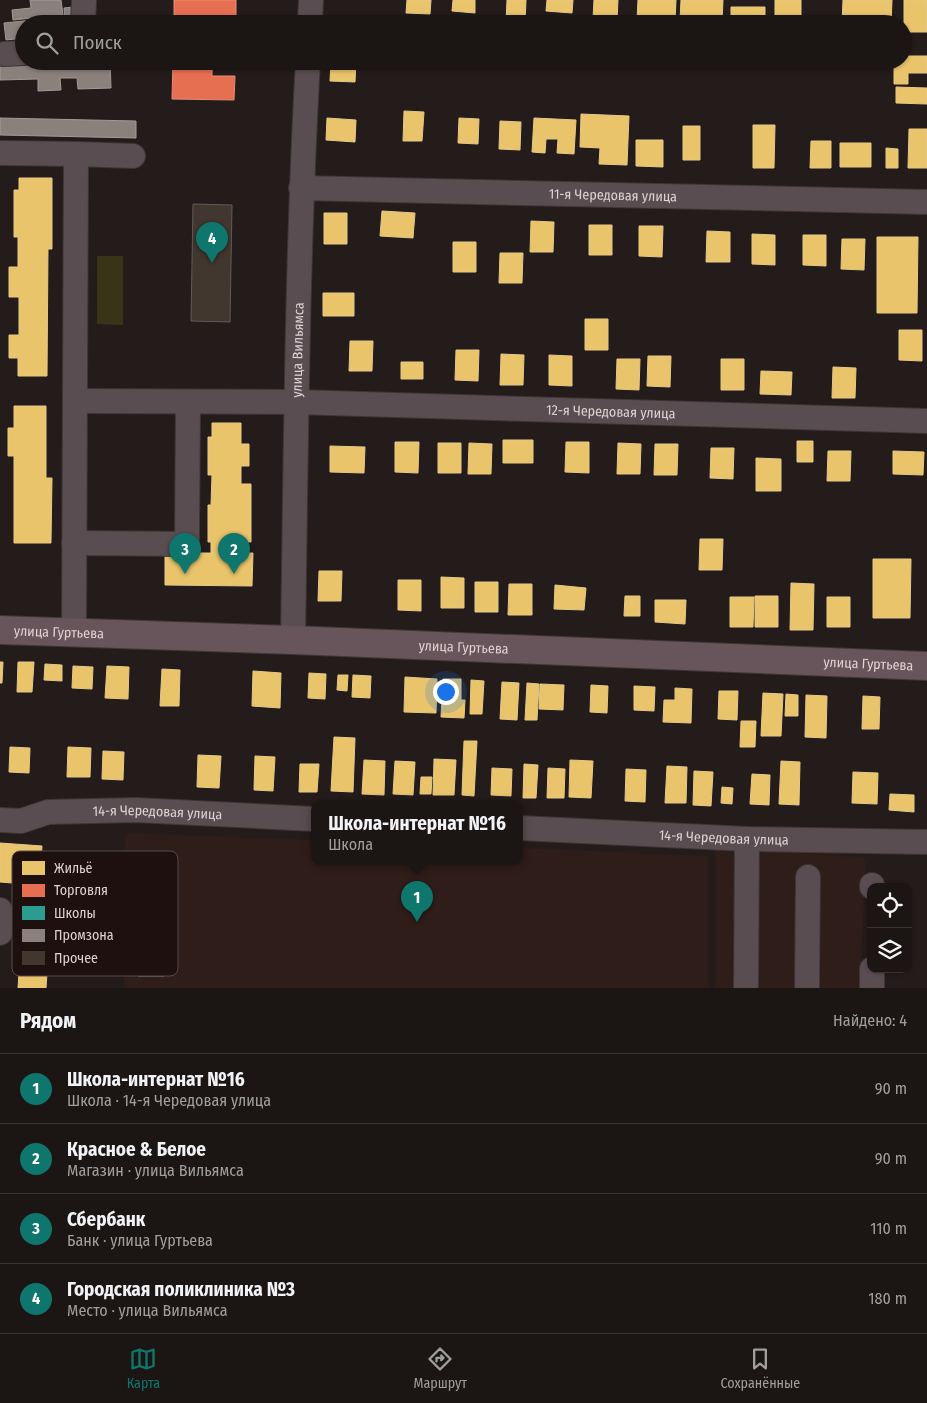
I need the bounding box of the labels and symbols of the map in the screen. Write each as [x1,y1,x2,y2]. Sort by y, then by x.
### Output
street label: 11-я Чередовая улица [549,186,677,205]
pin: 4 [196,222,228,263]
street label: улица Вильямса [289,302,308,398]
street label: 12-я Чередовая улица [546,402,676,422]
pin: 3 [169,533,201,574]
pin: 2 [218,533,250,574]
street label: улица Гуртьева [14,622,104,643]
street label: улица Гуртьева [418,637,509,658]
street label: улица Гуртьева [823,654,914,674]
your location [433,679,459,705]
street label: 14-я Чередовая улица [92,802,223,823]
street label: 14-я Чередовая улица [658,827,789,849]
legend [12,851,178,976]
text: Жильё [54,860,93,877]
pin: 1 [401,881,433,922]
text: Торговля [54,882,108,899]
text: Школы [54,905,96,922]
text: Промзона [54,927,114,944]
text: Прочее [54,950,98,967]

